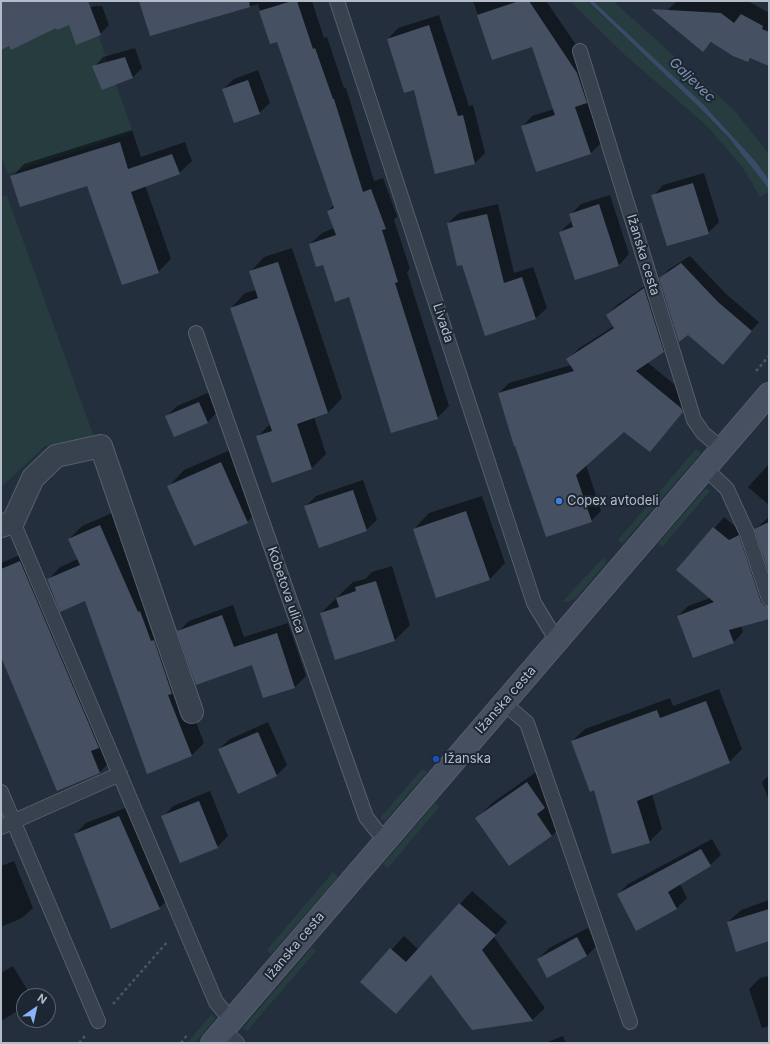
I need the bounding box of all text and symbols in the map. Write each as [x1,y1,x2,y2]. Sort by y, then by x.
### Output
water label: Galjevec [666,54,718,106]
street label: Ižanska cesta [623,213,663,297]
street label: Livada [429,301,457,345]
place label: Copex avtodeli [567,493,659,509]
marker: Copex avtodeli [554,496,564,506]
street label: Kobetova ulica [264,545,308,635]
street label: Ižanska cesta [473,663,539,737]
place label: Ižanska [444,751,491,767]
marker: Ižanska [431,754,441,764]
street label: Ižanska cesta [262,909,328,983]
north arrow [16,988,56,1028]
text: N [35,991,50,1007]

